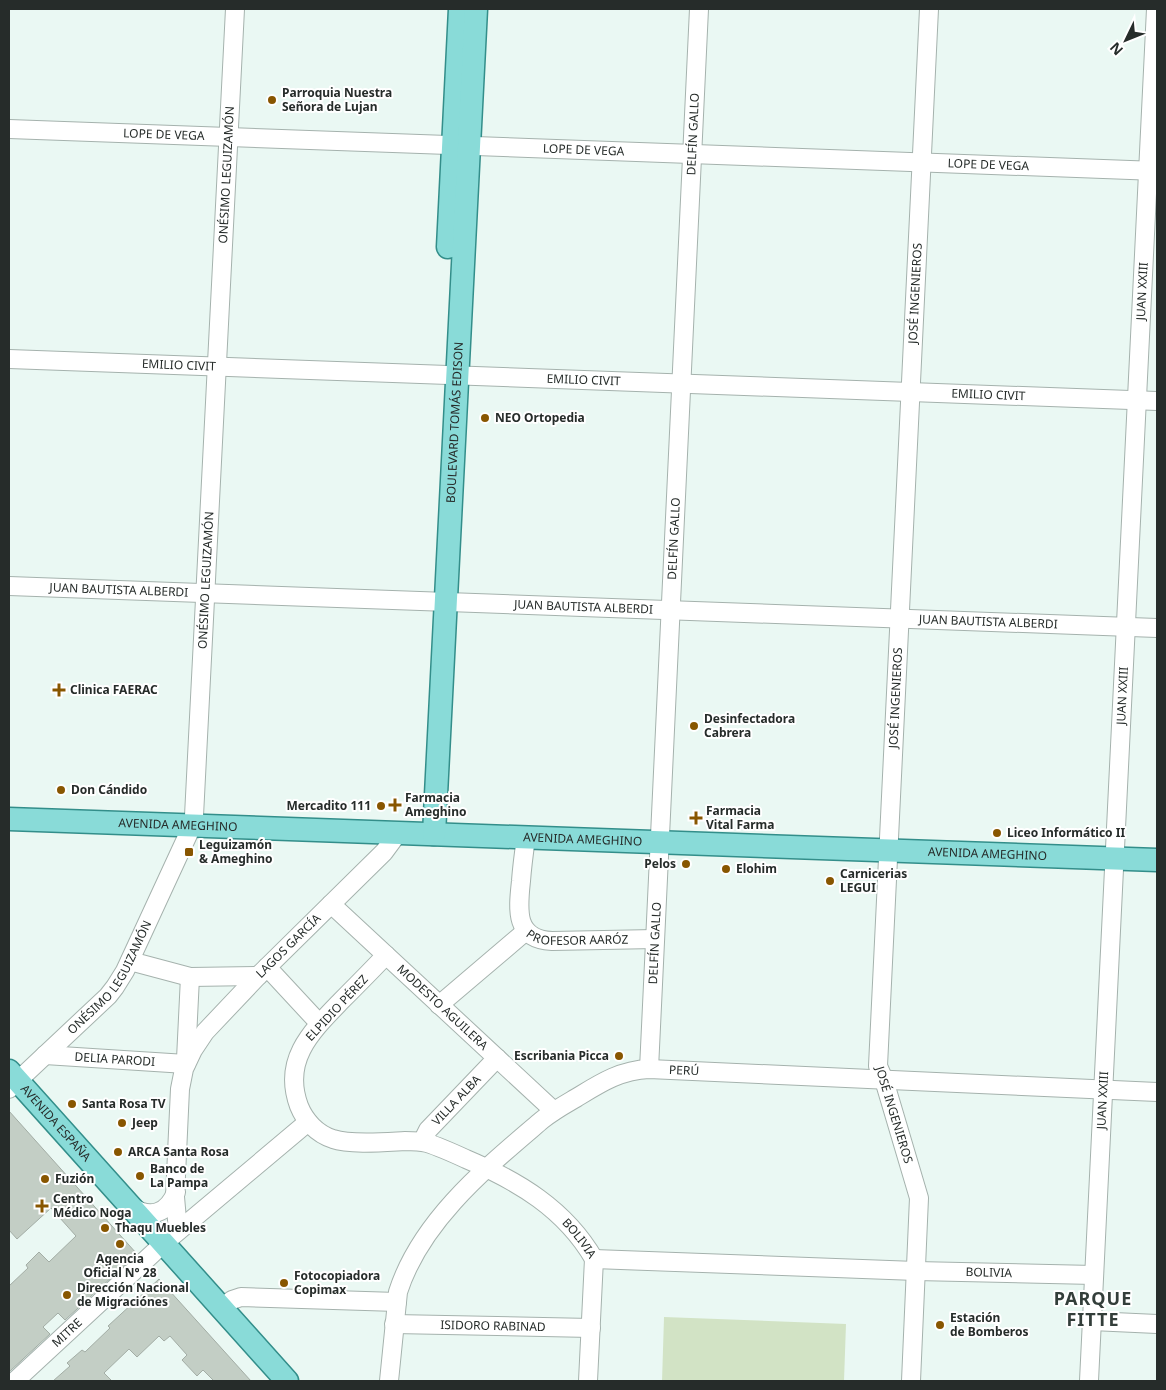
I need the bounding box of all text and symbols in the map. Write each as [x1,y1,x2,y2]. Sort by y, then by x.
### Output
north arrow [1101,15,1151,65]
text: N [1105,39,1127,60]
place label: Parroquia Nuestra Señora de Lujan [282,84,392,115]
street label: DELFÍN GALLO [682,92,703,176]
marker: Parroquia Nuestra Señora de Lujan [266,94,278,106]
street label: ONÉSIMO LEGUIZAMÓN [214,106,238,244]
street label: LOPE DE VEGA [123,124,205,144]
street label: LOPE DE VEGA [543,140,625,160]
street label: LOPE DE VEGA [947,154,1030,174]
street label: JOSÉ INGENIEROS [904,242,926,345]
street label: JUAN XXIII [1132,262,1152,322]
street label: BOULEVARD TOMÁS EDISON [442,341,467,504]
street label: EMILIO CIVIT [142,355,217,375]
street label: EMILIO CIVIT [546,370,621,389]
street label: EMILIO CIVIT [951,384,1026,404]
place label: NEO Ortopedia [495,409,585,426]
marker: NEO Ortopedia [479,412,491,424]
street label: DELFÍN GALLO [663,497,684,580]
street label: ONÉSIMO LEGUIZAMÓN [193,511,217,650]
street label: JUAN BAUTISTA ALBERDI [48,578,189,601]
street label: JUAN BAUTISTA ALBERDI [513,595,653,618]
street label: JUAN BAUTISTA ALBERDI [918,610,1058,632]
street label: JOSÉ INGENIEROS [884,647,906,750]
street label: JUAN XXIII [1112,666,1132,726]
place label: Clinica FAERAC [70,681,158,698]
marker: Clinica FAERAC [52,683,66,697]
place label: Desinfectadora Cabrera [704,710,795,741]
marker: Desinfectadora Cabrera [688,720,700,732]
place label: Don Cándido [71,781,147,798]
marker: Don Cándido [55,784,67,796]
place label: Farmacia Ameghino [405,789,466,820]
place label: Mercadito 111 [286,797,371,814]
marker: Farmacia Ameghino [389,799,401,811]
marker: Mercadito 111 [375,800,387,812]
place label: Farmacia Vital Farma [706,802,775,833]
marker: Farmacia Vital Farma [690,812,702,824]
street label: AVENIDA AMEGHINO [118,814,238,835]
place label: Liceo Informático II [1007,824,1125,841]
marker: Liceo Informático II [991,827,1003,839]
street label: AVENIDA AMEGHINO [523,828,642,850]
place label: Leguizamón & Ameghino [199,836,273,867]
street label: AVENIDA AMEGHINO [928,843,1047,864]
marker: Leguizamón & Ameghino [183,846,195,858]
place label: Pelos [644,855,676,872]
marker: Pelos [680,858,692,870]
place label: Elohim [736,860,777,877]
marker: Elohim [720,863,732,875]
place label: Carnicerias LEGUI [840,865,907,896]
marker: Carnicerias LEGUI [824,875,836,887]
street label: DELFÍN GALLO [644,902,665,985]
street label: LAGOS GARCÍA [252,910,324,982]
street label: ONÉSIMO LEGUIZAMÓN [63,917,155,1038]
street label: PROFESOR AARÓZ [523,925,629,949]
street label: MODESTO AGUILERA [394,961,492,1054]
street label: ELPIDIO PÉREZ [302,971,372,1044]
place label: Escribania Picca [514,1047,609,1064]
street label: DELIA PARODI [74,1048,156,1070]
marker: Escribania Picca [613,1050,625,1062]
street label: PERÚ [669,1061,700,1079]
street label: JOSÉ INGENIEROS [871,1063,917,1166]
street label: VILLA ALBA [428,1071,485,1129]
street label: JUAN XXIII [1092,1071,1112,1131]
street label: AVENIDA ESPAÑA [17,1081,95,1165]
place label: Santa Rosa TV [82,1095,166,1112]
marker: Santa Rosa TV [66,1098,78,1110]
place label: Jeep [131,1114,158,1131]
marker: Jeep [116,1117,128,1129]
place label: ARCA Santa Rosa [128,1143,229,1160]
marker: ARCA Santa Rosa [112,1146,124,1158]
place label: Banco de La Pampa [150,1160,208,1191]
place label: Fuzión [55,1170,94,1187]
marker: Banco de La Pampa [134,1170,146,1182]
marker: Fuzión [39,1173,51,1185]
place label: Centro Médico Noga [53,1190,132,1221]
marker: Centro Médico Noga [35,1199,49,1213]
street label: BOLIVIA [559,1214,601,1262]
place label: Thaqu Muebles [115,1219,206,1236]
marker: Thaqu Muebles [99,1222,111,1234]
marker: Agencia Oficial N° 28 [114,1238,126,1250]
place label: Agencia Oficial N° 28 [83,1250,157,1281]
street label: BOLIVIA [965,1263,1013,1281]
place label: Fotocopiadora Copimax [294,1267,380,1298]
marker: Fotocopiadora Copimax [278,1277,290,1289]
place label: Dirección Nacional de Migraciónes [77,1279,189,1310]
district label: PARQUE FITTE [1054,1286,1132,1331]
marker: Dirección Nacional de Migraciónes [61,1289,73,1301]
place label: Estación de Bomberos [950,1309,1028,1340]
street label: MITRE [48,1314,86,1351]
street label: ISIDORO RABINAD [440,1316,546,1335]
marker: Estación de Bomberos [934,1319,946,1331]

